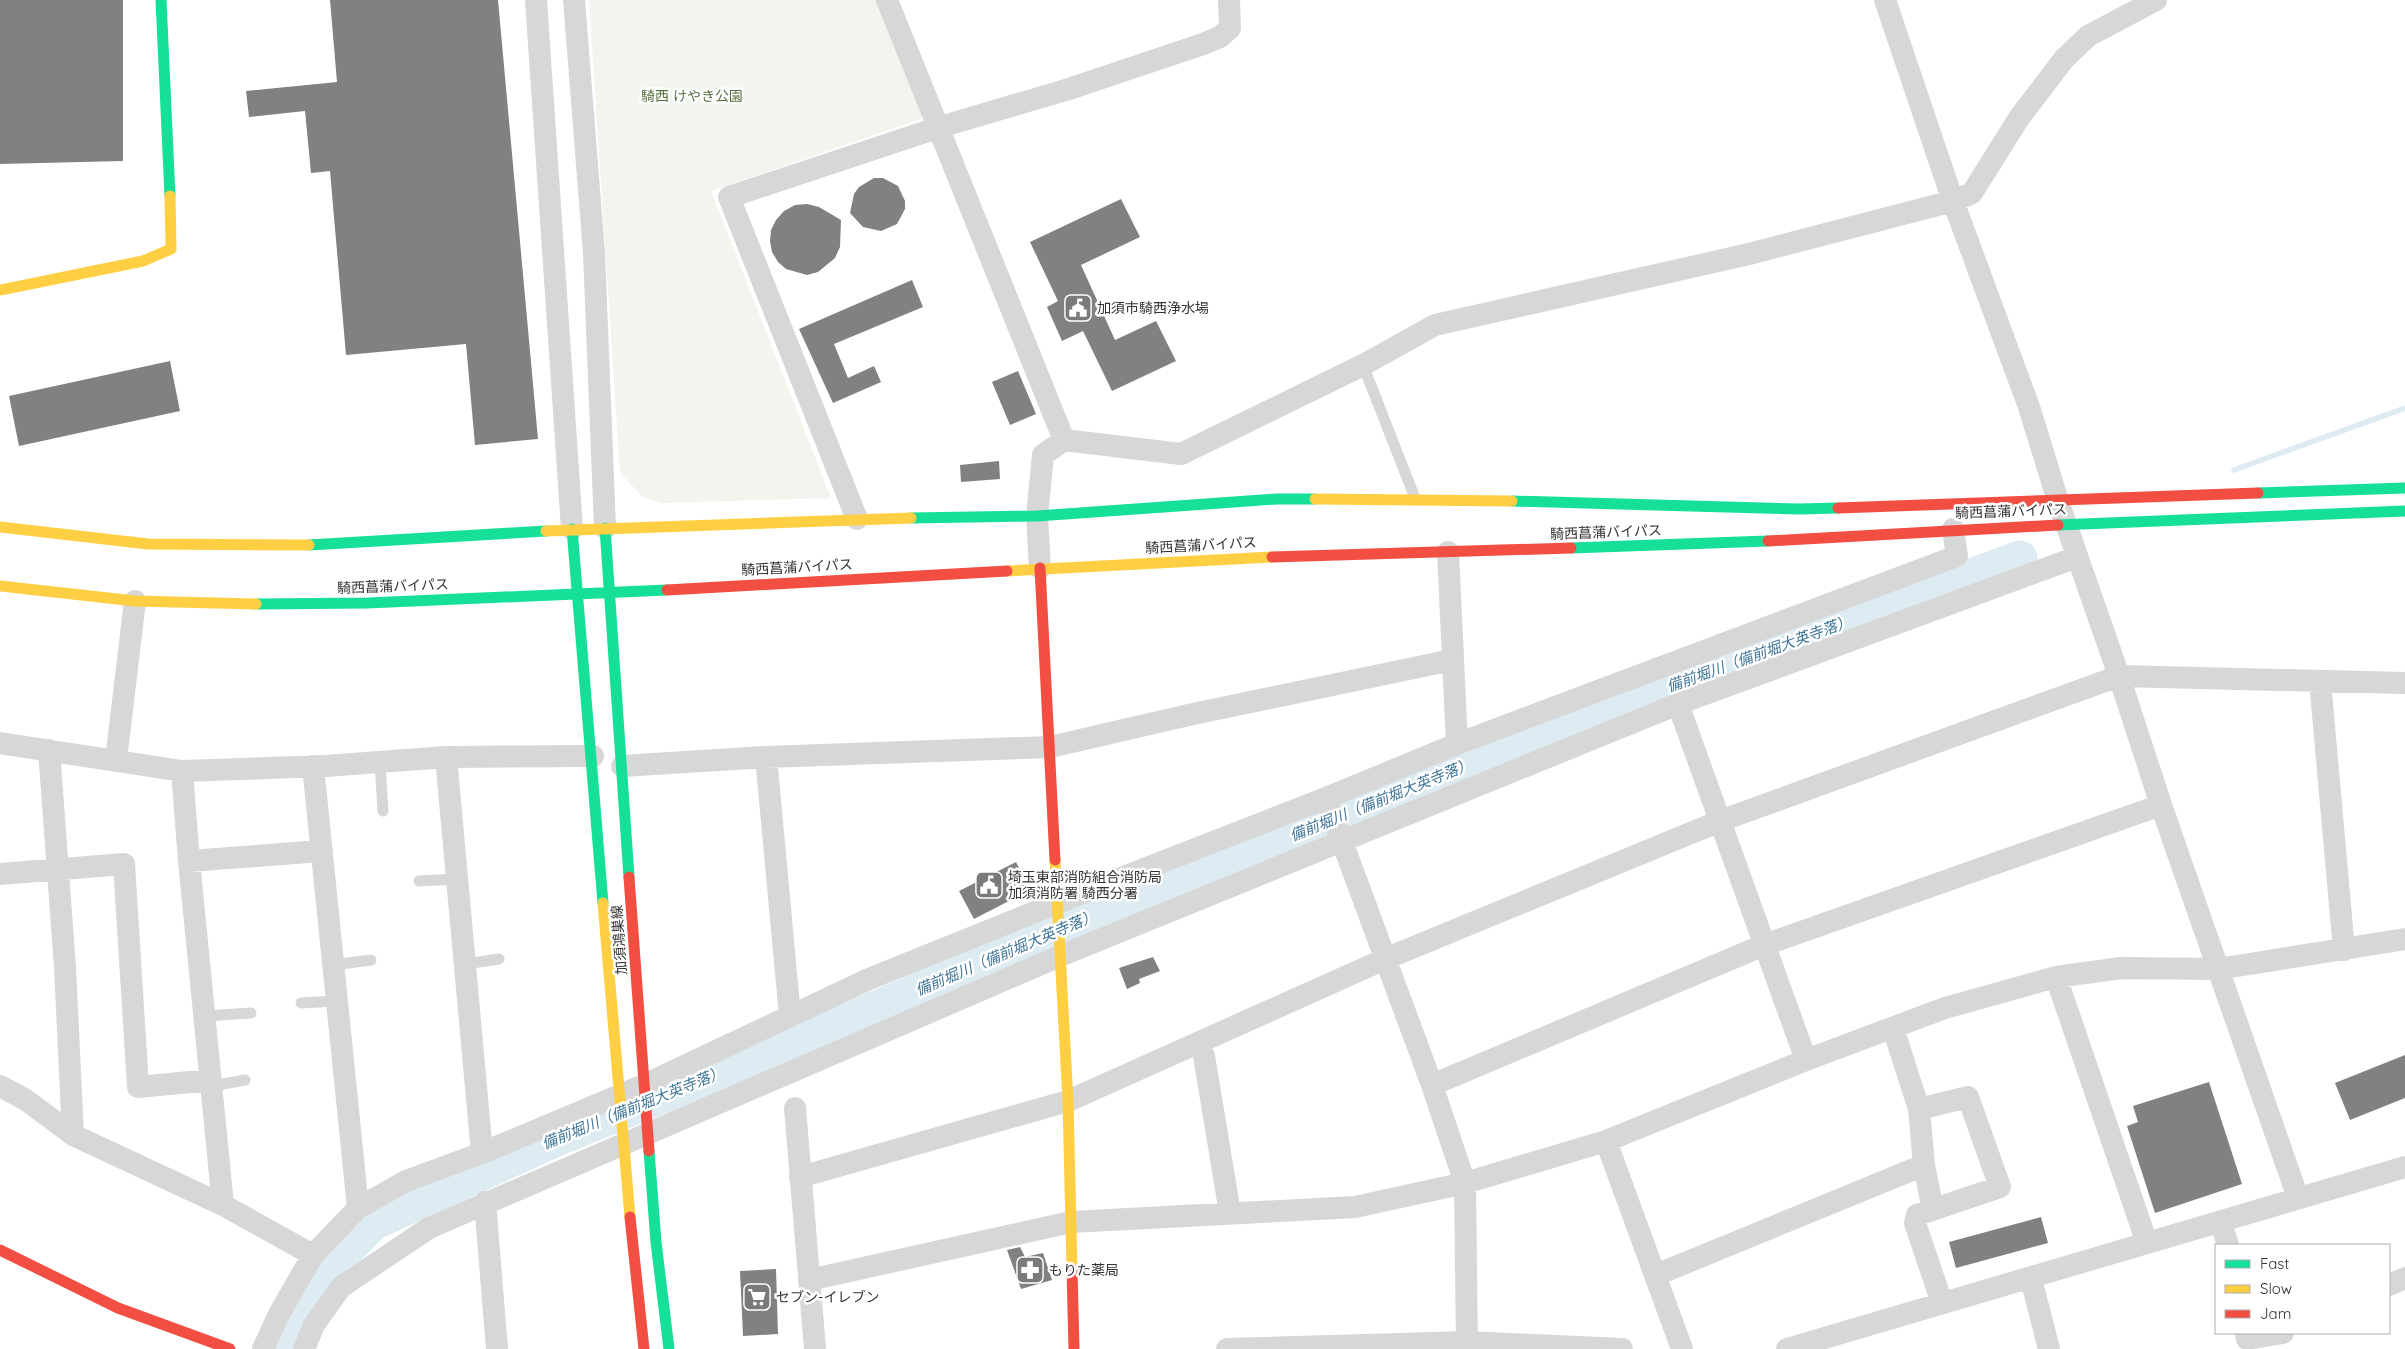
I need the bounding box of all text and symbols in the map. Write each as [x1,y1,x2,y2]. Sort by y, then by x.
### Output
park label: 騎西 けやき公園 [641,87,743,105]
public building icon: 加須市騎西浄水場 [1063,293,1093,323]
place label: 加須市騎西浄水場 [1097,299,1209,317]
street label: 騎西菖蒲バイパス [1955,500,2067,522]
street label: 騎西菖蒲バイパス [1550,521,1662,543]
street label: 騎西菖蒲バイパス [1145,533,1257,557]
street label: 騎西菖蒲バイパス [741,555,853,579]
street label: 騎西菖蒲バイパス [337,575,449,597]
water label: 備前堀川（備前堀大英寺落） [1664,611,1854,696]
water label: 備前堀川（備前堀大英寺落） [1287,754,1475,845]
place label: 埼玉東部消防組合消防局 加須消防署 騎西分署 [1008,868,1162,902]
public building icon: 埼玉東部消防組合消防局 加須消防署 騎西分署 [974,870,1004,900]
street label: 加須鴻巣線 [608,904,630,976]
water label: 備前堀川（備前堀大英寺落） [912,906,1099,999]
water label: 備前堀川（備前堀大英寺落） [539,1062,727,1153]
legend [2215,1244,2390,1334]
text: Fast [2260,1254,2289,1273]
pharmacy icon: もりた薬局 [1015,1255,1045,1285]
place label: もりた薬局 [1049,1261,1119,1279]
text: Slow [2260,1279,2292,1298]
supermarket icon: セブン-イレブン [742,1282,772,1312]
place label: セブン-イレブン [776,1288,879,1306]
text: Jam [2260,1304,2291,1323]

